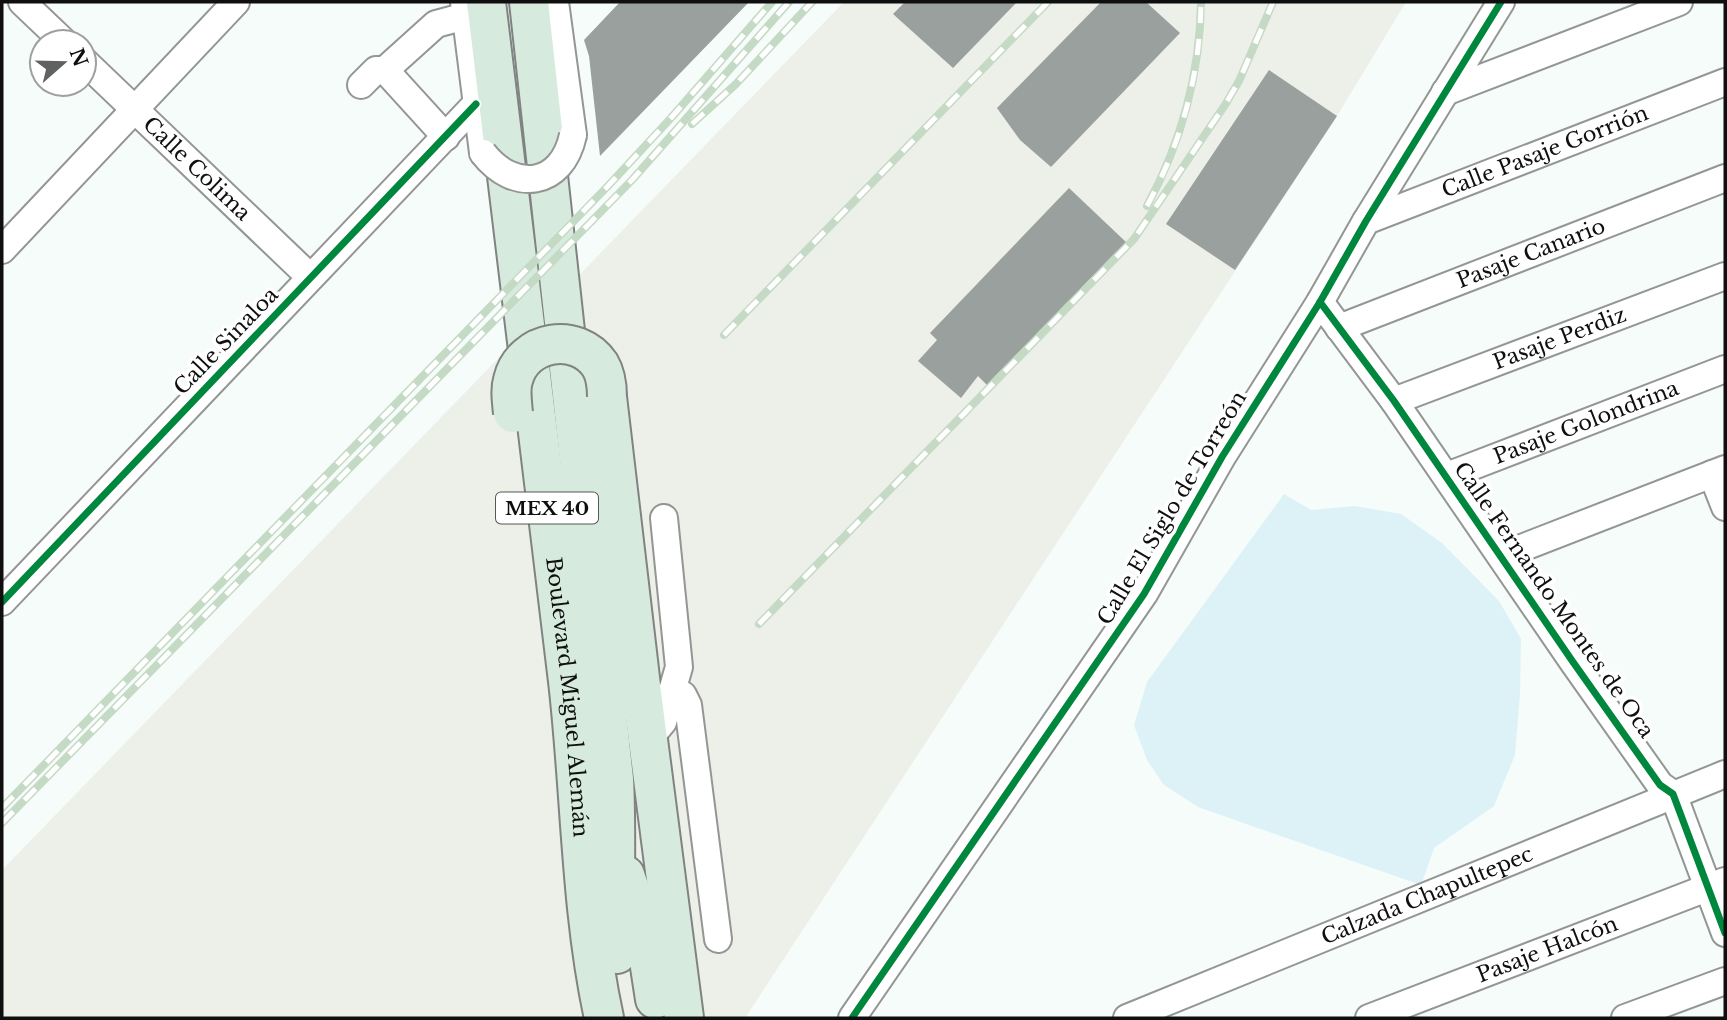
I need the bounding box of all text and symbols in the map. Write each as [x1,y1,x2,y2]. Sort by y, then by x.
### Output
north arrow [28,28,98,98]
text: N [65,45,92,70]
street label: Calle Pasaje Gorrión [1438,100,1652,203]
street label: Calle Colima [138,111,256,226]
street label: Pasaje Canario [1453,213,1609,294]
street label: Calle Sinaloa [168,282,284,400]
street label: Pasaje Perdiz [1489,302,1630,375]
street label: Pasaje Golondrina [1490,375,1683,470]
street label: Calle El Siglo de Torreón [1092,386,1252,630]
street label: Calle Fernando Montes de Oca [1448,457,1660,743]
road number: MEX 40 [496,492,598,524]
street label: Boulevard Miguel Alemán [540,556,594,838]
street label: Calzada Chapultepec [1317,841,1537,950]
street label: Pasaje Halcón [1473,911,1621,988]

